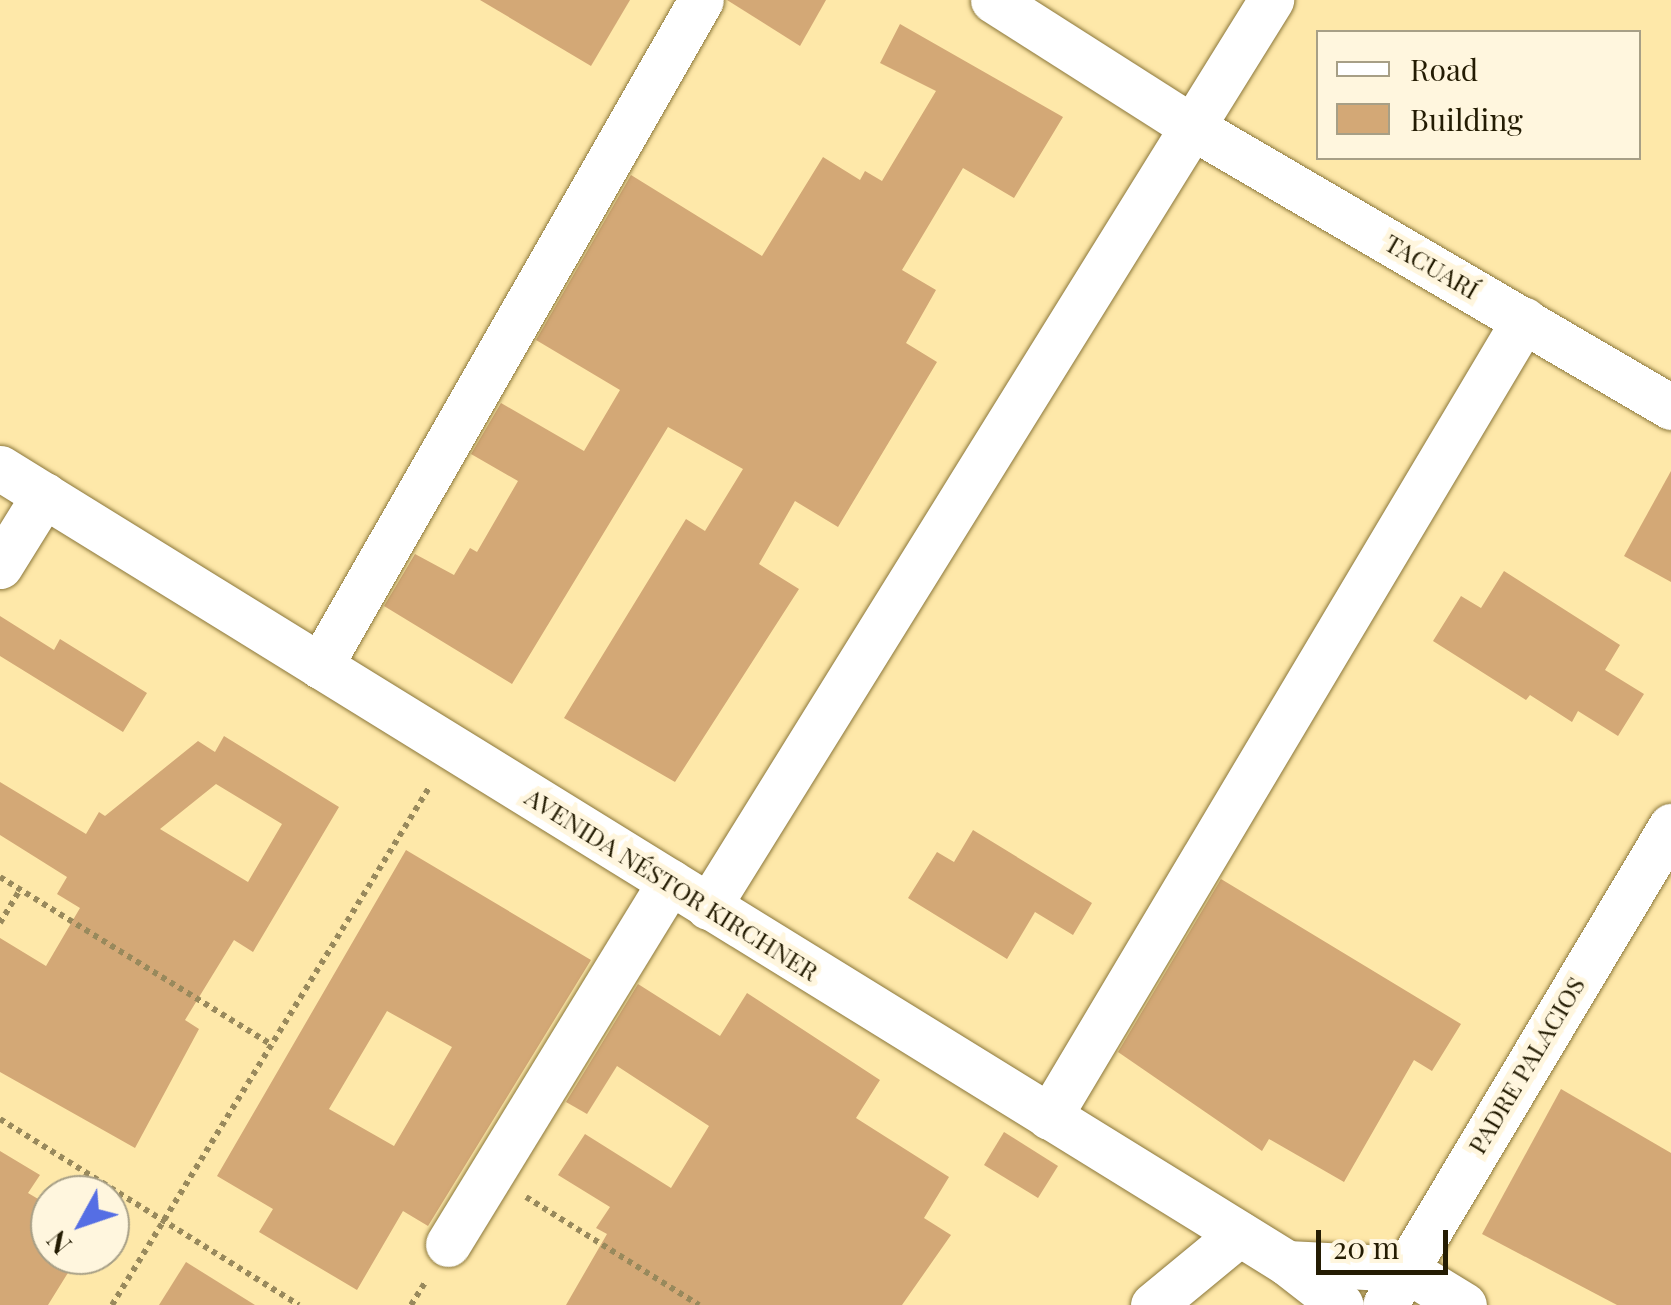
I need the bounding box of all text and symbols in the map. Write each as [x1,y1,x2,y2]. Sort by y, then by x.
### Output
legend [1316,30,1641,160]
text: Road [1410,49,1478,89]
text: Building [1410,99,1523,139]
street label: TACUARÍ [1380,227,1484,305]
street label: AVENIDA NÉSTOR KIRCHNER [520,781,824,987]
street label: PADRE PALACIOS [1461,971,1591,1159]
north arrow [30,1175,130,1275]
scale bar [1321,1210,1454,1272]
text: N [37,1224,79,1263]
text: 20 m [1333,1227,1399,1267]

